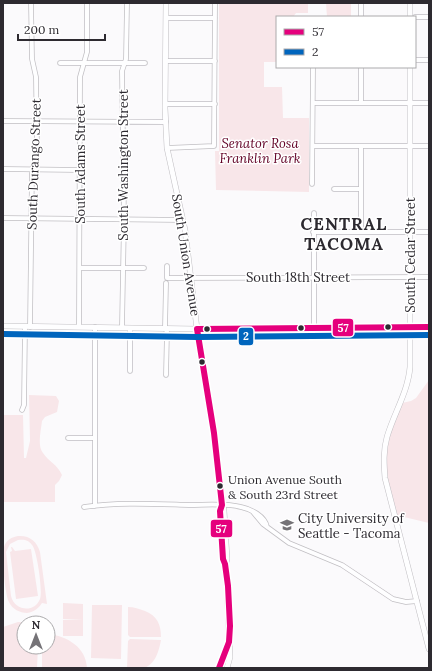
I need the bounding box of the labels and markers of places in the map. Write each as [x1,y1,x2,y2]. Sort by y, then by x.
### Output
unlabelled marker [383,322,393,332]
unlabelled marker [296,323,306,333]
unlabelled marker [202,324,212,334]
unlabelled marker [197,357,207,367]
place label: Union Avenue South & South 23rd Street [228,472,342,502]
marker: Union Avenue South & South 23rd Street [215,481,225,491]
place label: City University of Seattle - Tacoma [298,510,406,542]
school or university icon: City University of Seattle - Tacoma [279,517,295,533]

